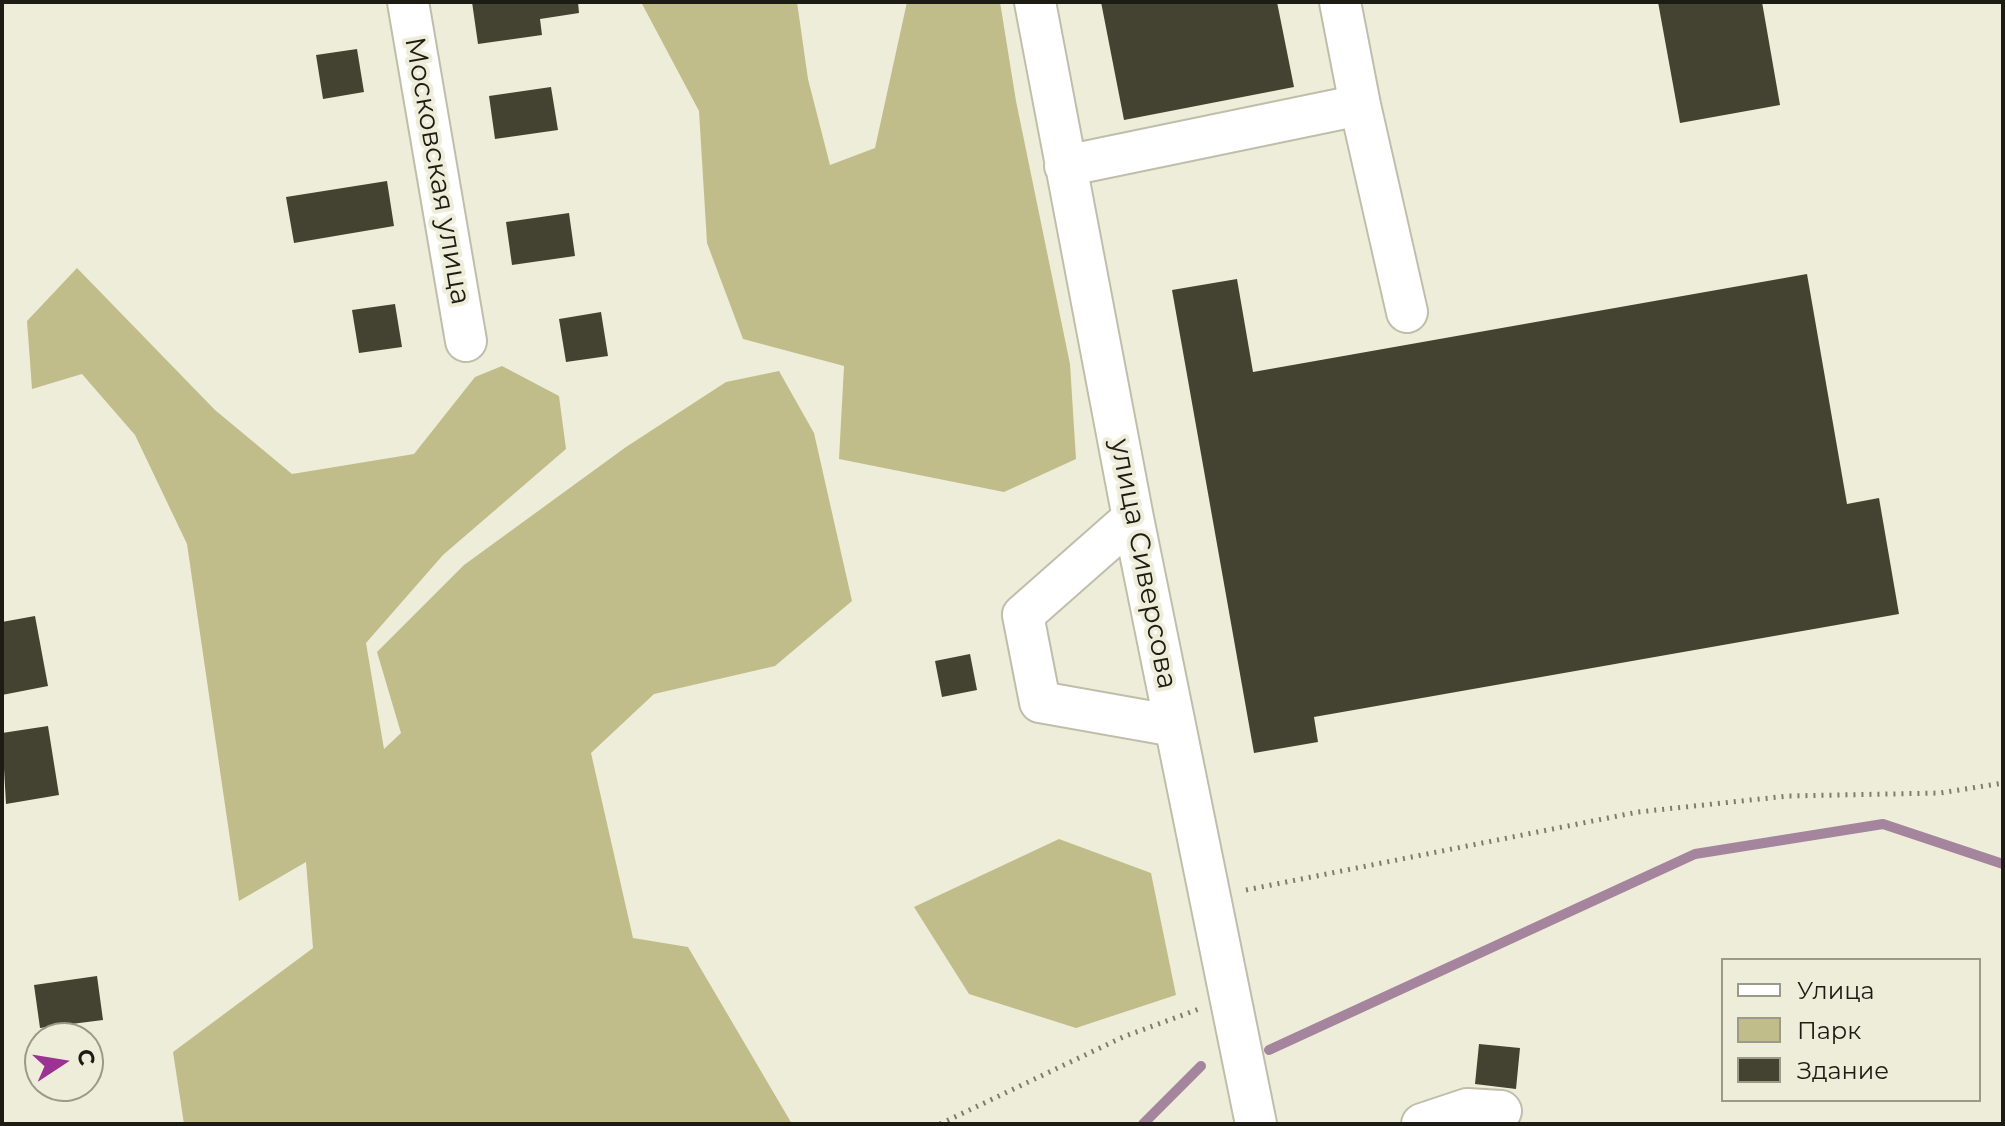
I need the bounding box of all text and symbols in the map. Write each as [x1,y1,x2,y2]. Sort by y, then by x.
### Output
street label: Московская улица [397,35,477,307]
street label: улица Сиверсова [1102,436,1184,692]
legend [1721,958,1981,1102]
text: Улица [1797,976,1875,1005]
text: Парк [1797,1016,1861,1045]
north arrow [24,1022,104,1102]
text: С [71,1047,101,1068]
text: Здание [1797,1056,1889,1085]

